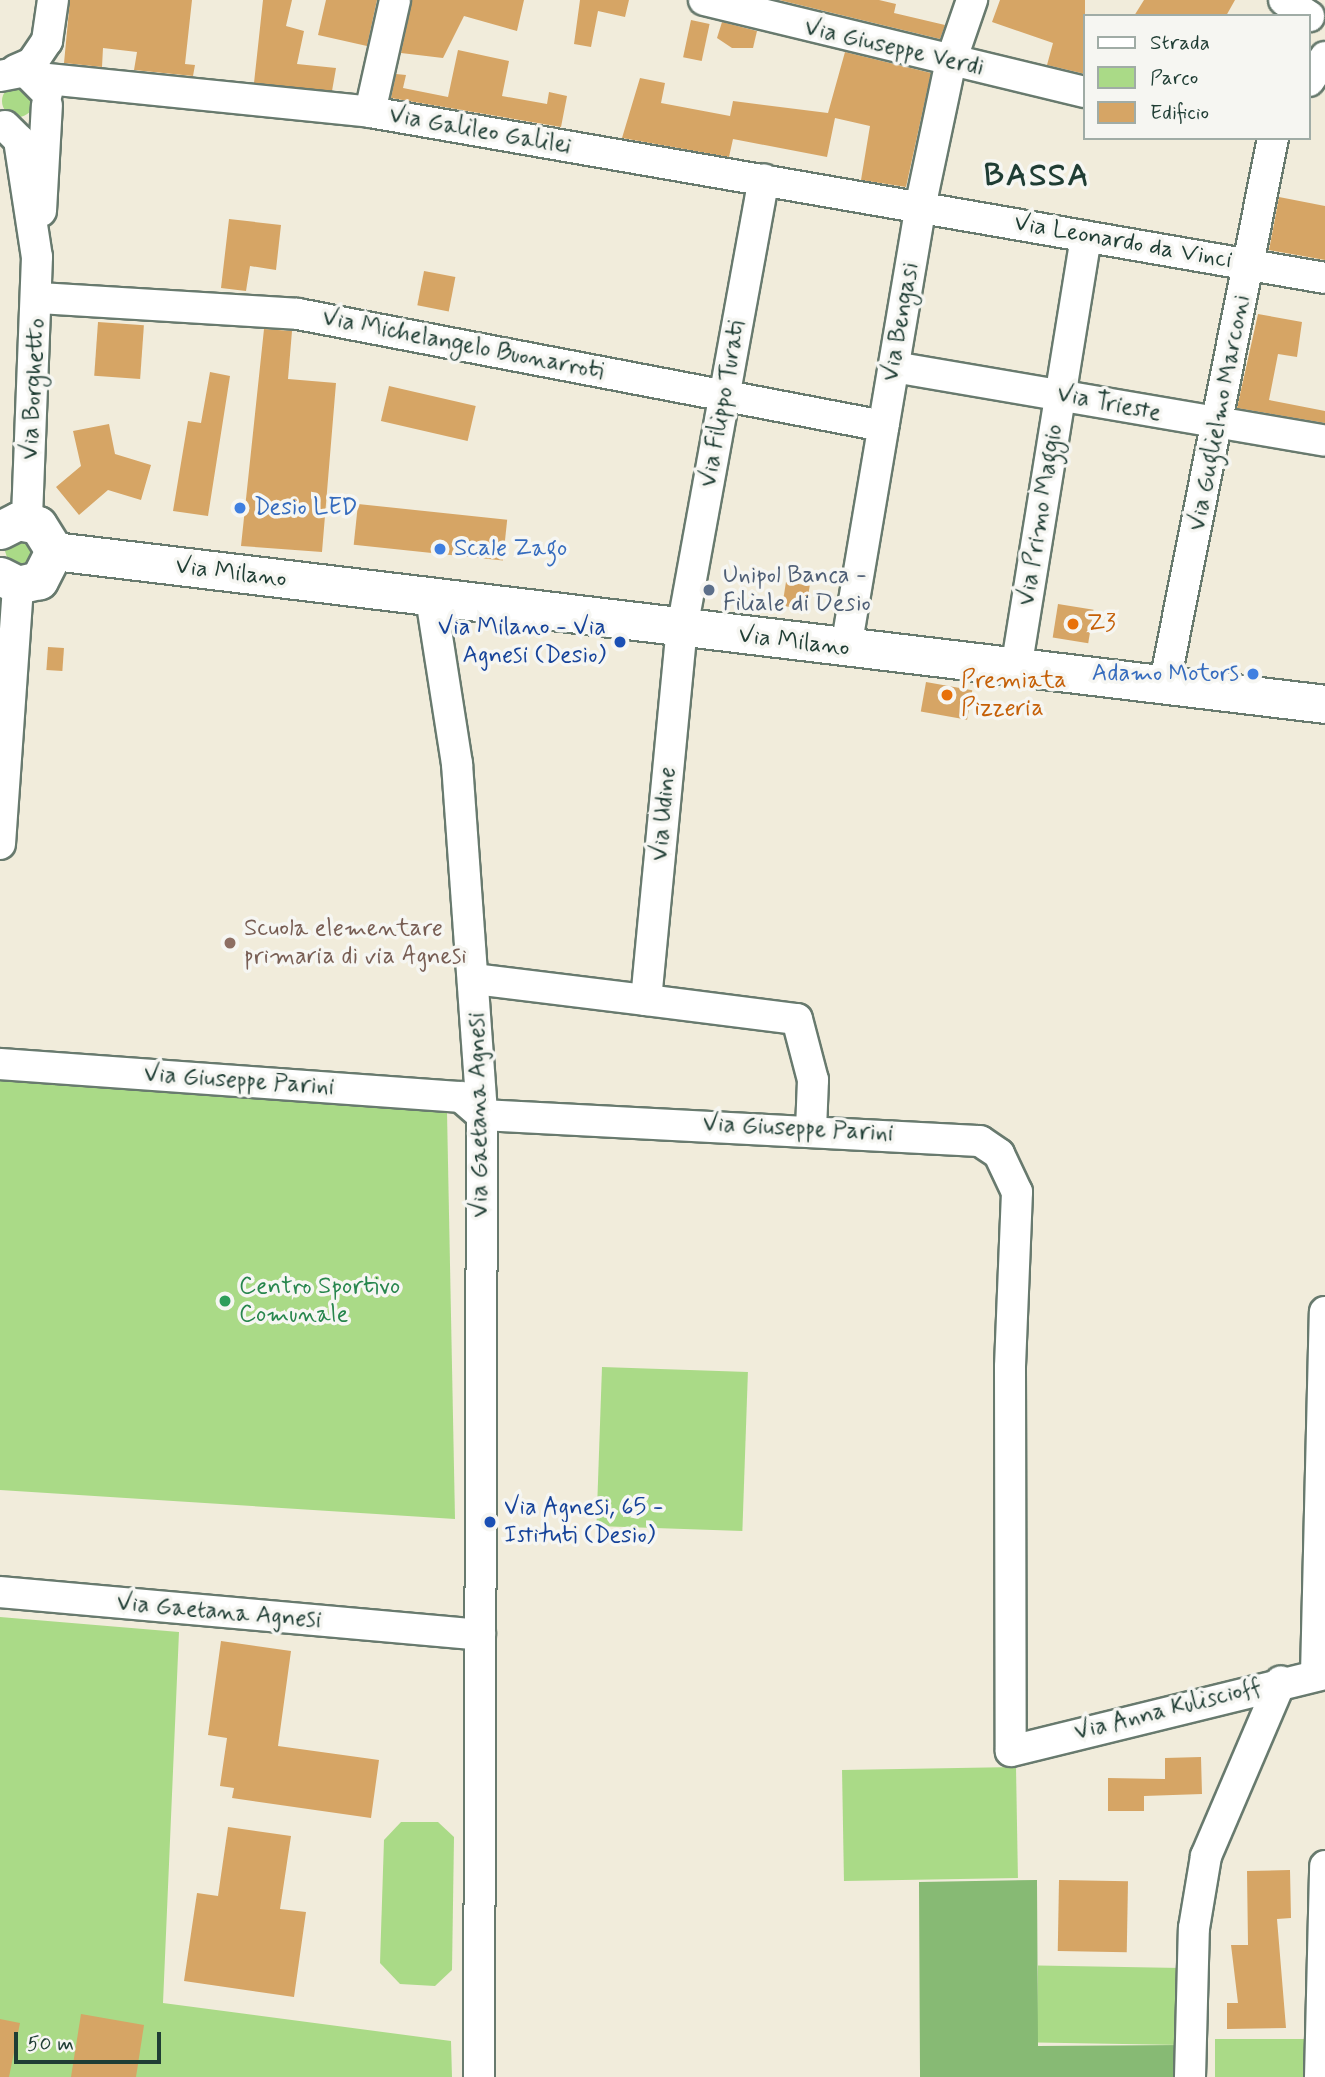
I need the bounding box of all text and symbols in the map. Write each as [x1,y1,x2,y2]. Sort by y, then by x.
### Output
street label: Via Giuseppe Verdi [802,13,986,83]
legend [1084,14,1311,140]
text: Strada [1150,29,1210,57]
text: Parco [1150,64,1198,92]
text: Edificio [1150,99,1209,127]
street label: Via Galileo Galilei [390,101,570,161]
district label: BASSA [985,157,1089,195]
street label: Via Leonardo da Vinci [1012,209,1234,275]
street label: Via Bengasi [876,260,926,384]
street label: Via Guglielmo Marconi [1184,298,1256,528]
street label: Via Michelangelo Buonarroti [320,304,606,386]
street label: Via Borghetto [16,317,52,461]
street label: Via Filippo Turati [694,320,752,488]
street label: Via Trieste [1055,380,1163,428]
street label: Via Primo Maggio [1012,423,1070,607]
place label: Desio LED [254,494,358,522]
marker: Desio LED [232,500,248,516]
place label: Scale Zago [454,535,565,563]
marker: Scale Zago [432,541,448,557]
street label: Via Milano [174,552,288,594]
place label: Unipol Banca - Filiale di Desio [723,562,867,618]
marker: Unipol Banca - Filiale di Desio [701,582,717,598]
place label: Z3 [1087,610,1116,638]
place label: Via Milano - Via Agnesi (Desio) [439,614,606,670]
marker: Z3 [1065,616,1081,632]
street label: Via Milano [737,621,851,663]
marker: Via Milano - Via Agnesi (Desio) [612,634,628,650]
place label: Adamo Motors [1093,660,1239,688]
marker: Adamo Motors [1245,666,1261,682]
place label: Premiata Pizzeria [961,667,1067,723]
marker: Premiata Pizzeria [939,687,955,703]
street label: Via Udine [645,765,683,863]
place label: Scuola elementare primaria di via Agnesi [244,915,465,971]
marker: Scuola elementare primaria di via Agnesi [222,935,238,951]
street label: Via Gaetana Agnesi [463,1013,495,1217]
street label: Via Giuseppe Parini [141,1060,337,1102]
street label: Via Giuseppe Parini [700,1110,896,1148]
place label: Centro Sportivo Comunale [239,1273,400,1329]
marker: Centro Sportivo Comunale [217,1293,233,1309]
place label: Via Agnesi, 65 - Istituti (Desio) [504,1494,663,1550]
marker: Via Agnesi, 65 - Istituti (Desio) [482,1514,498,1530]
street label: Via Gaetana Agnesi [117,1589,321,1635]
street label: Via Anna Kuliscioff [1069,1672,1267,1748]
scale bar [18,2018,164,2062]
text: 50 m [27,2030,74,2058]

